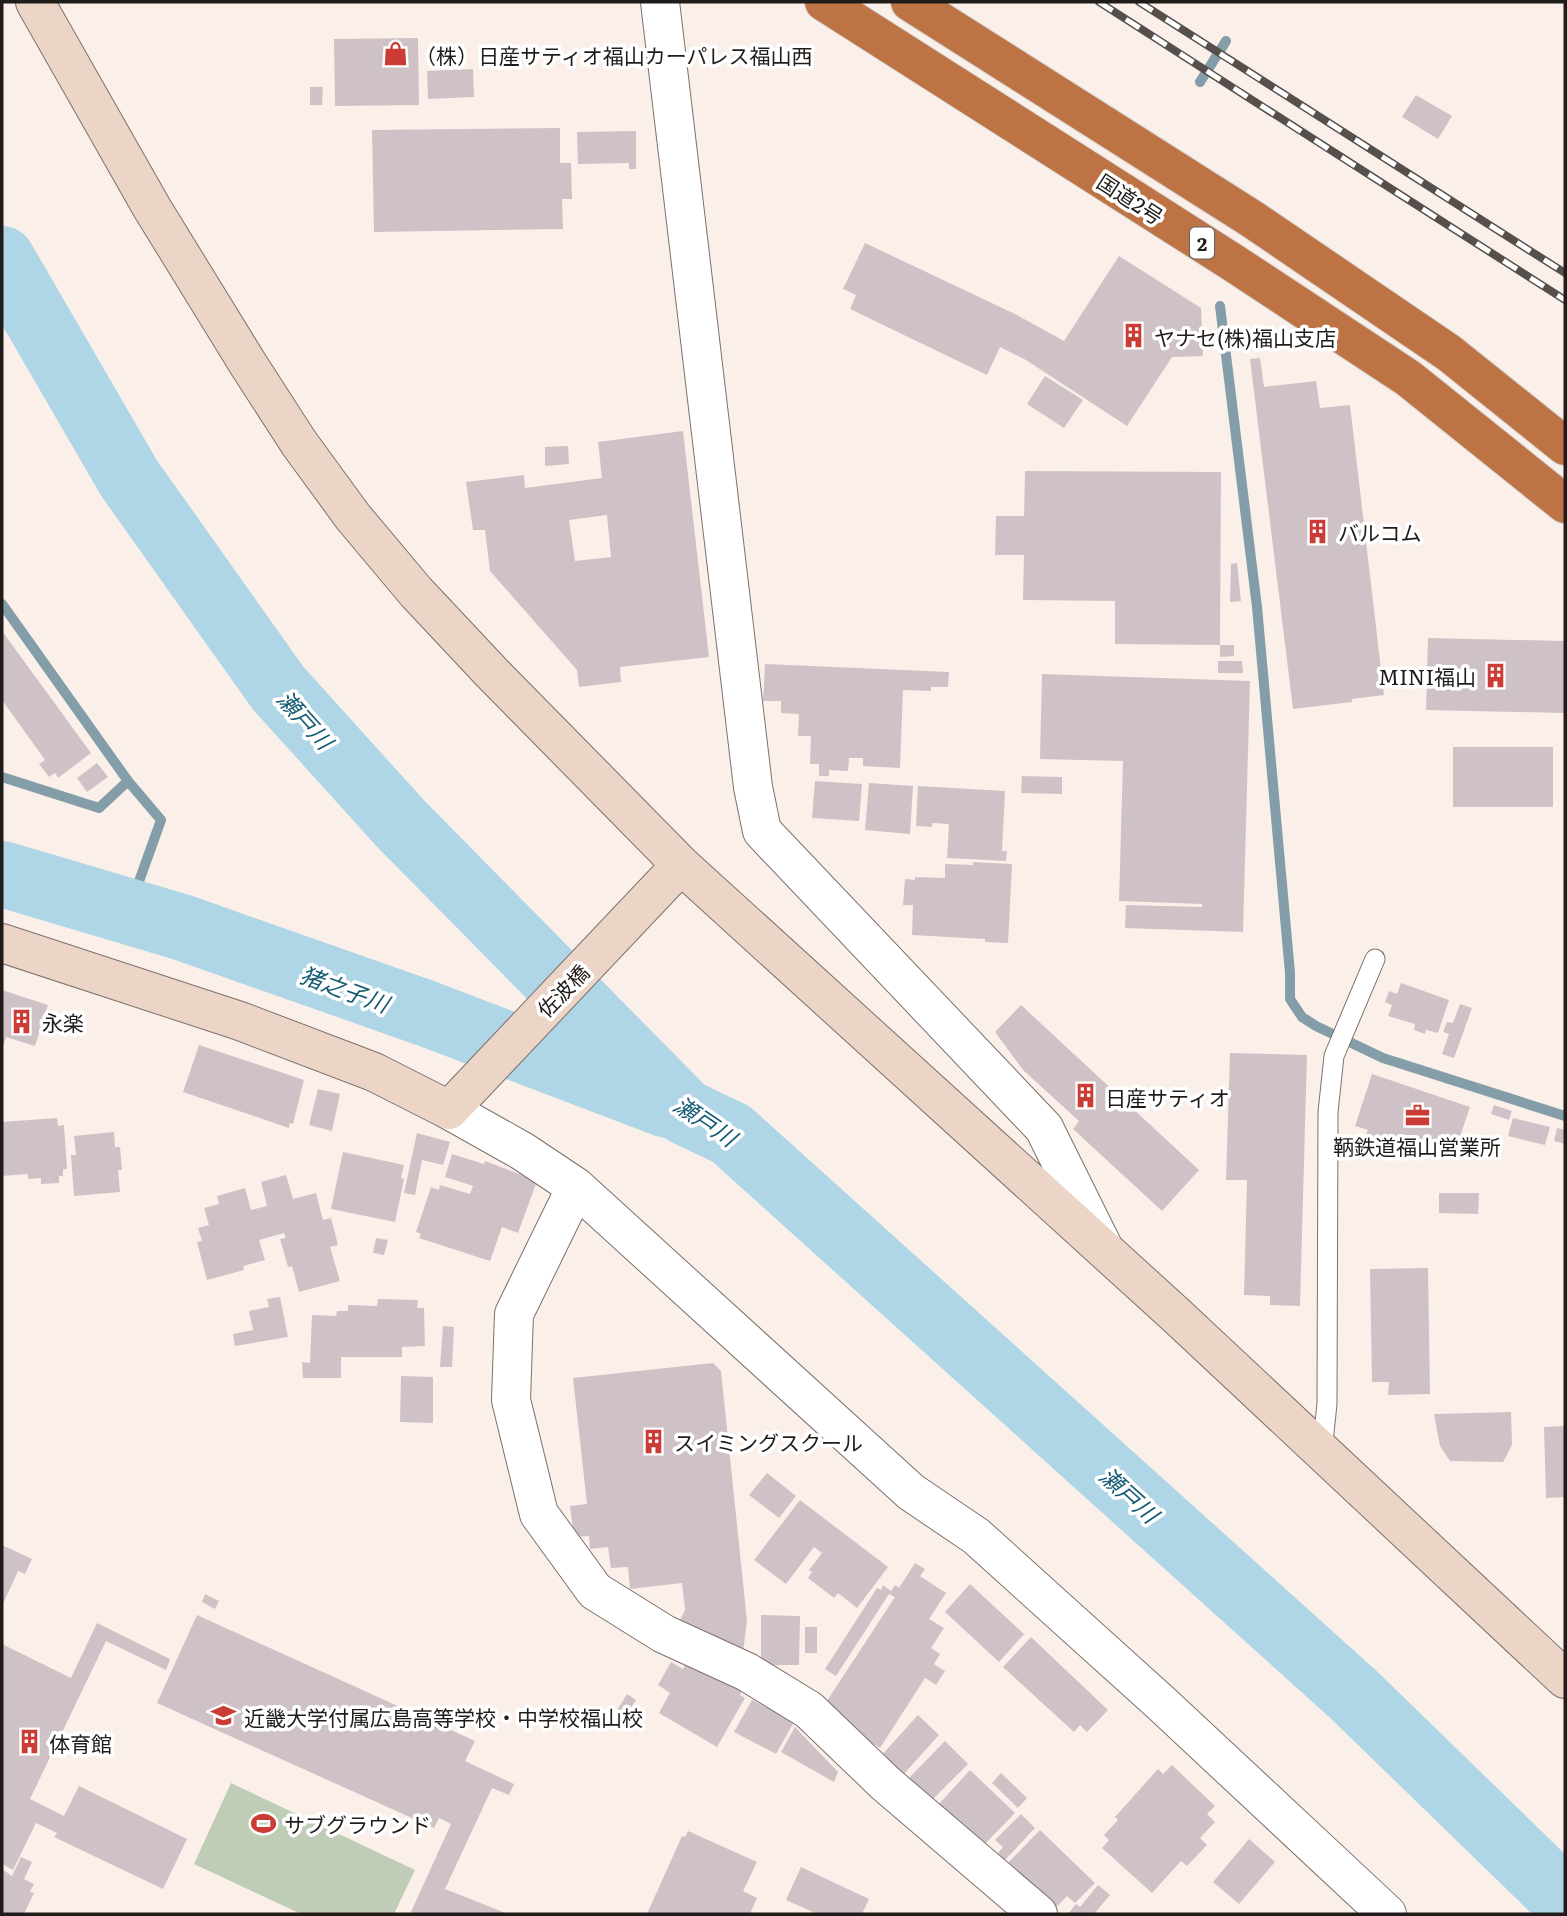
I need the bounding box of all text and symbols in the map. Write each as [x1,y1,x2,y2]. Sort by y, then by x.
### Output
place label: （株）日産サティオ福山カーパレス福山西 [415,39,813,70]
shop icon: （株）日産サティオ福山カーパレス福山西 [381,40,409,68]
street label: 国道2号 [1092,165,1170,231]
road number: 2 [1190,228,1214,258]
place label: ヤナセ(株)福山支店 [1154,321,1336,352]
building icon: ヤナセ(株)福山支店 [1120,322,1148,350]
place label: バルコム [1338,516,1422,547]
building icon: バルコム [1304,517,1332,545]
place label: MINI福山 [1378,660,1476,691]
building icon: MINI福山 [1482,661,1510,689]
water label: 瀬戸川 [270,682,344,758]
water label: 猪之子川 [296,956,397,1021]
street label: 佐波橋 [529,957,595,1023]
place label: 永楽 [42,1006,84,1037]
building icon: 永楽 [8,1007,36,1035]
place label: 日産サティオ [1105,1081,1230,1112]
building icon: 日産サティオ [1071,1082,1099,1110]
water label: 瀬戸川 [668,1087,747,1155]
office icon: 鞆鉄道福山営業所 [1403,1102,1431,1130]
place label: 鞆鉄道福山営業所 [1333,1130,1501,1161]
place label: スイミングスクール [674,1426,863,1457]
building icon: スイミングスクール [640,1427,668,1455]
water label: 瀬戸川 [1093,1458,1169,1532]
place label: 近畿大学付属広島高等学校・中学校福山校 [244,1701,643,1732]
school or university icon: 近畿大学付属広島高等学校・中学校福山校 [210,1702,238,1730]
place label: 体育館 [49,1727,112,1758]
building icon: 体育館 [15,1728,43,1756]
place label: サブグラウンド [284,1808,431,1839]
sports icon: サブグラウンド [250,1809,278,1837]

